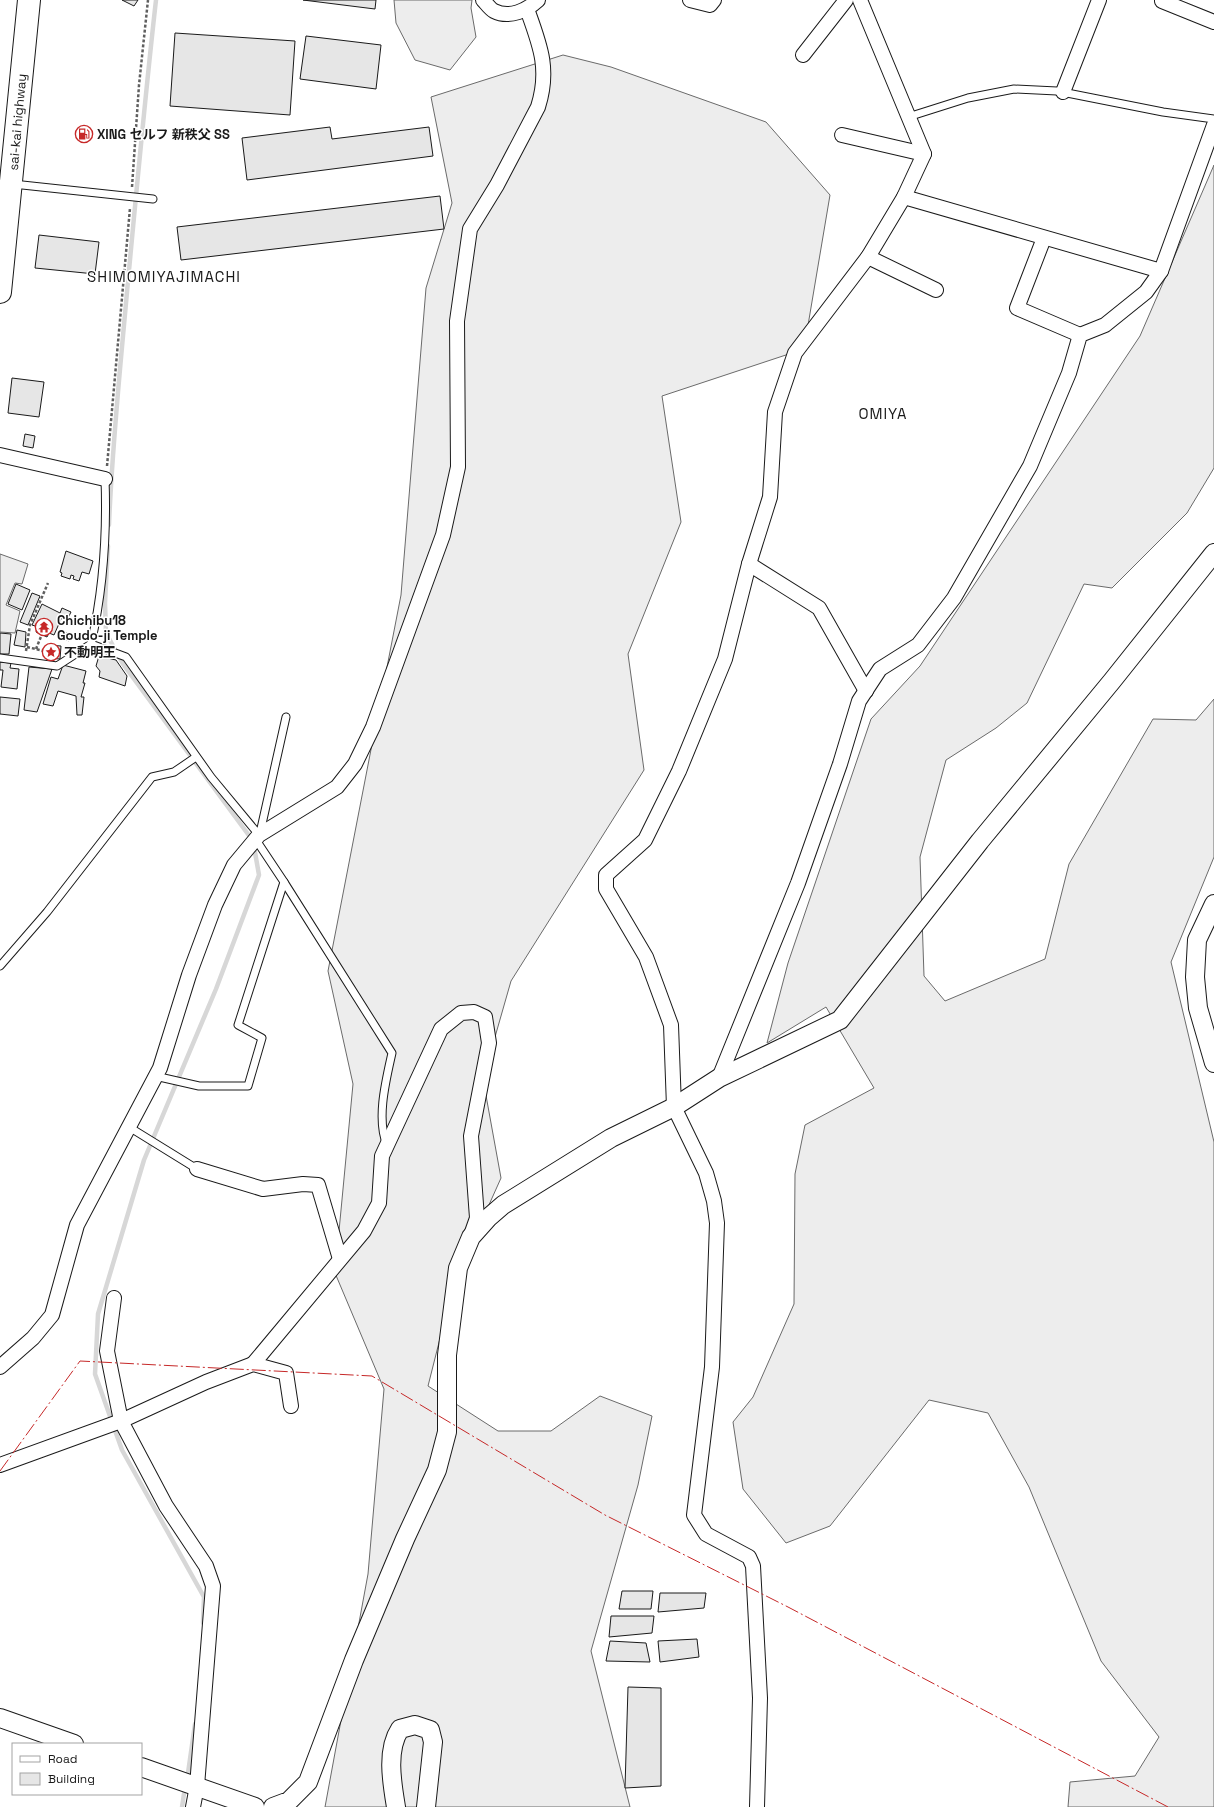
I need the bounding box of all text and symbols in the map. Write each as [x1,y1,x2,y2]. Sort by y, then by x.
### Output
street label: sai-kai highway [5,73,30,171]
fuel station icon: XING セルフ 新秩父 SS [74,124,94,144]
place label: XING セルフ 新秩父 SS [97,126,230,143]
district label: SHIMOMIYAJIMACHI [87,267,241,286]
district label: OMIYA [858,404,908,423]
place label: Chichibu18 Goudo-ji Temple [57,612,158,644]
temple icon: Chichibu18 Goudo-ji Temple [34,617,54,637]
place icon: 不動明王 [41,642,61,662]
place label: 不動明王 [64,644,116,661]
legend [12,1743,142,1795]
text: Road [48,1751,77,1767]
text: Building [48,1771,95,1787]

